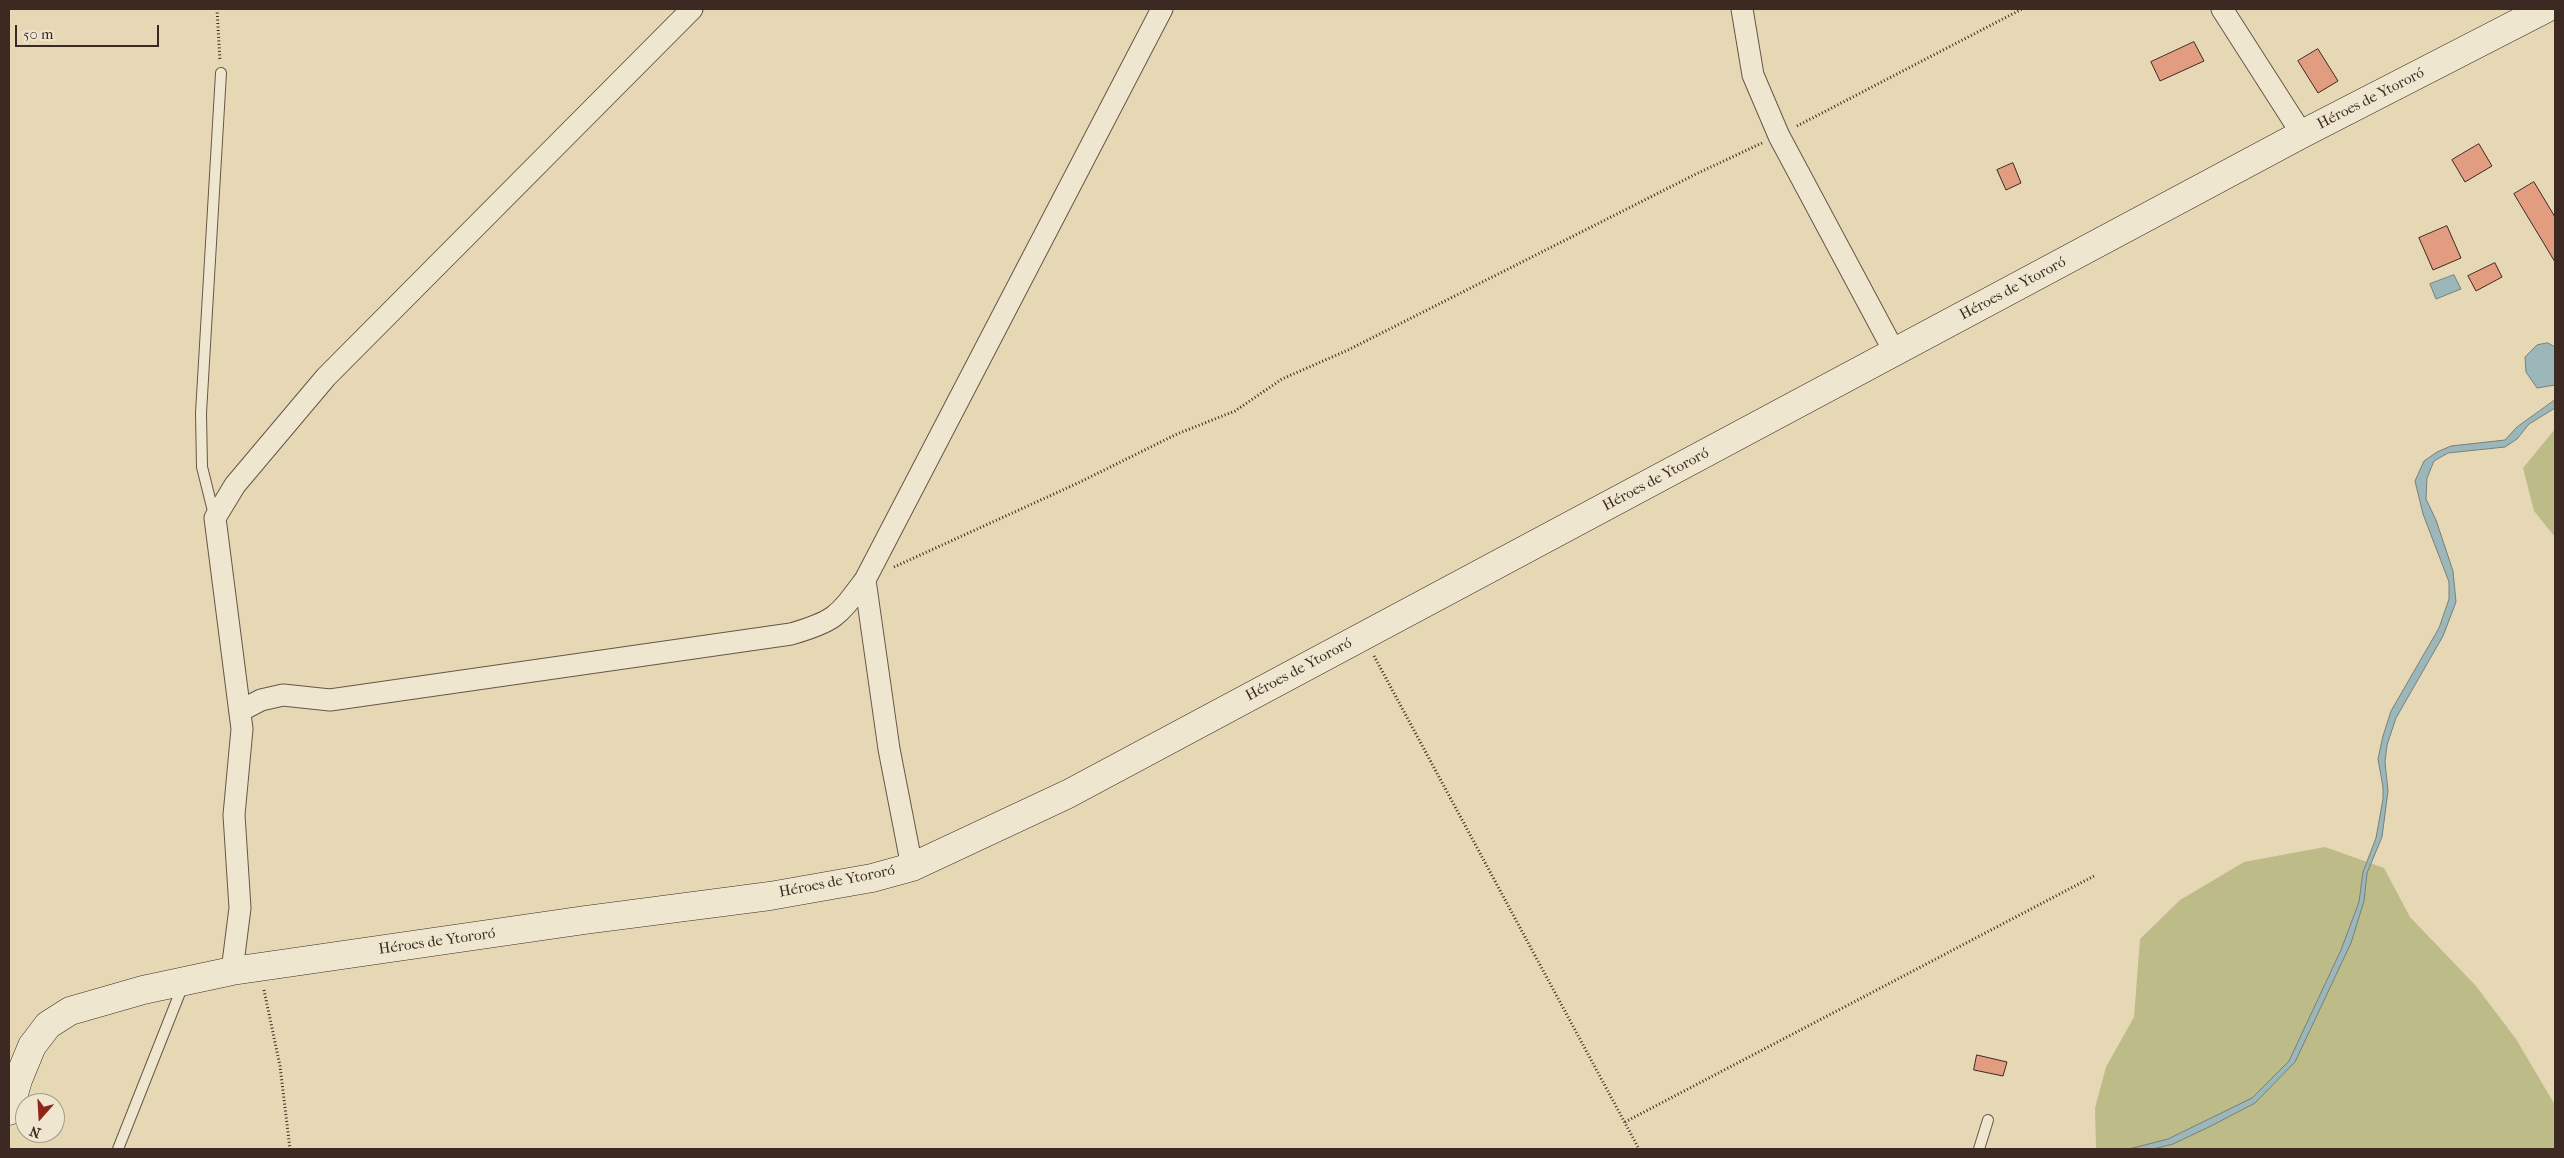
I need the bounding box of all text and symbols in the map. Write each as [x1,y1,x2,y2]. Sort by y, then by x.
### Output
scale bar [18,15,161,47]
text: 50 m [23,25,53,43]
street label: Héroes de Ytororó [2315,64,2427,134]
street label: Héroes de Ytororó [1957,253,2069,325]
street label: Héroes de Ytororó [1600,444,1712,516]
street label: Héroes de Ytororó [1243,634,1355,706]
street label: Héroes de Ytororó [778,862,896,902]
street label: Héroes de Ytororó [378,925,496,959]
north arrow [15,1093,65,1143]
text: N [27,1122,43,1141]

